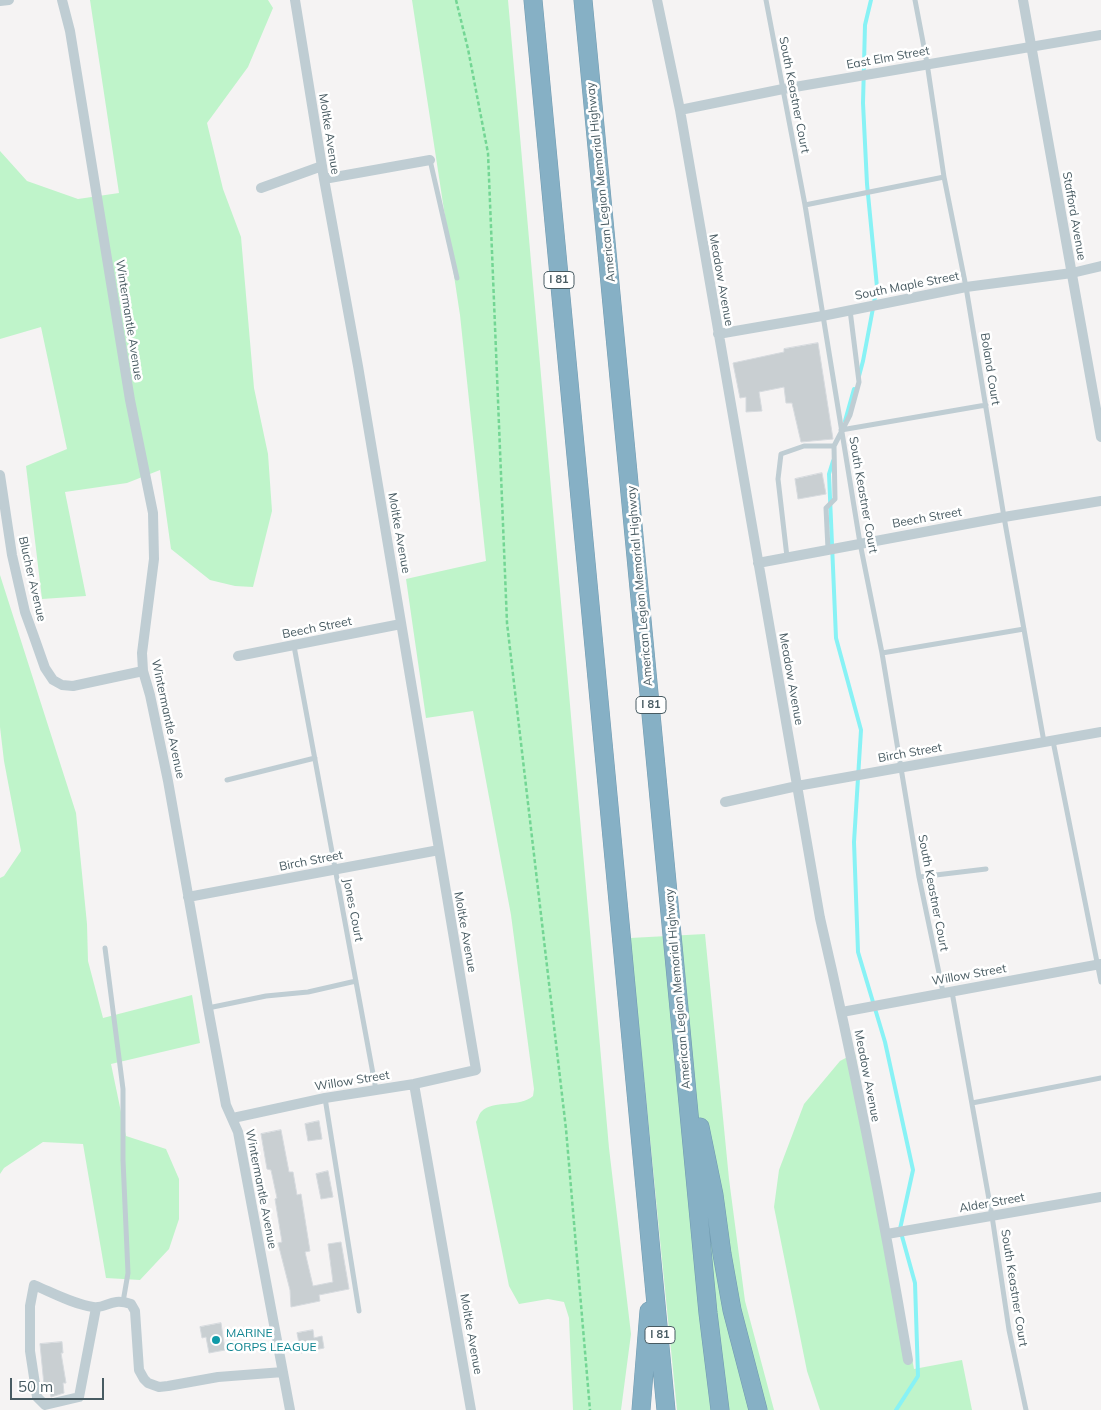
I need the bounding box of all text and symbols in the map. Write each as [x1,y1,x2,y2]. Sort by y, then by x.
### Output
street label: South Keastner Court [776,36,812,154]
street label: East Elm Street [845,44,931,72]
street label: American Legion Memorial Highway [583,81,619,283]
street label: Moltke Avenue [315,93,343,175]
street label: Stafford Avenue [1059,170,1089,262]
street label: Meadow Avenue [706,233,736,327]
street label: Wintermantle Avenue [112,259,146,381]
street label: South Maple Street [854,269,960,303]
road number: I 81 [544,272,574,288]
street label: Boland Court [977,332,1003,406]
street label: South Keastner Court [846,435,880,555]
street label: American Legion Memorial Highway [624,485,656,687]
street label: Moltke Avenue [385,492,413,574]
street label: Beech Street [891,505,963,531]
street label: Blucher Avenue [15,535,49,623]
street label: Beech Street [281,614,353,642]
street label: Meadow Avenue [776,632,806,726]
street label: Wintermantle Avenue [148,658,188,780]
road number: I 81 [636,696,666,714]
street label: Birch Street [877,740,943,766]
street label: South Keastner Court [915,834,951,952]
street label: Birch Street [278,848,344,874]
street label: Jones Court [340,877,366,943]
street label: American Legion Memorial Highway [662,888,694,1090]
street label: Moltke Avenue [451,891,479,973]
street label: Willow Street [931,961,1007,989]
street label: Meadow Avenue [851,1029,883,1123]
street label: Willow Street [314,1068,390,1094]
street label: Wintermantle Avenue [242,1128,280,1250]
street label: Alder Street [958,1190,1026,1216]
street label: South Keastner Court [998,1228,1030,1348]
street label: Moltke Avenue [457,1293,485,1375]
place label: MARINE CORPS LEAGUE [226,1326,317,1354]
road number: I 81 [645,1326,675,1344]
marker: MARINE CORPS LEAGUE [210,1334,222,1346]
scale bar [12,1368,106,1400]
text: 50 m [18,1377,53,1396]

